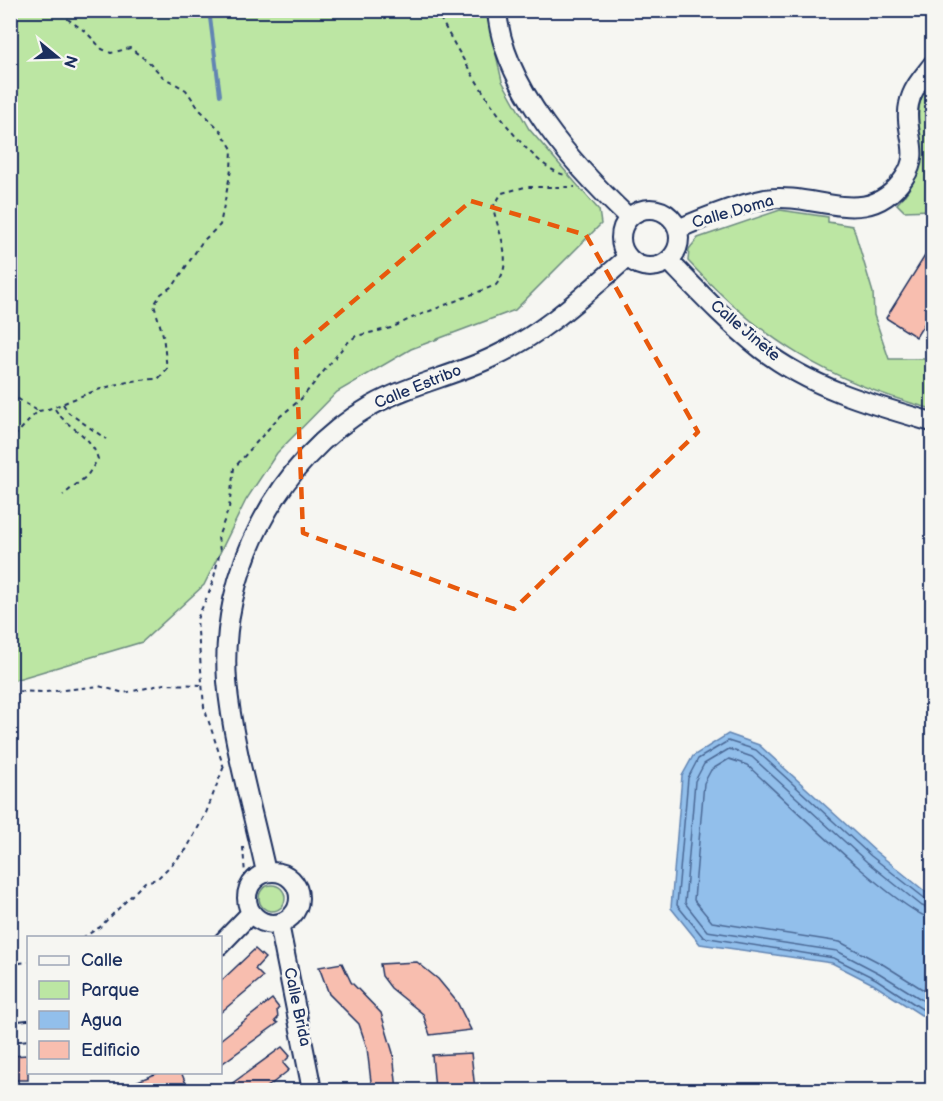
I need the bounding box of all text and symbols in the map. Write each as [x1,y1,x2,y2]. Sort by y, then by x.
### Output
north arrow [27,27,87,87]
text: N [59,53,81,70]
street label: Calle Doma [690,191,776,233]
street label: Calle Jinete [706,296,784,366]
street label: Calle Estribo [372,361,464,413]
legend [27,936,222,1074]
text: Calle [81,950,123,971]
street label: Calle Brida [279,966,315,1048]
text: Parque [81,980,139,1001]
text: Agua [81,1010,122,1031]
text: Edificio [81,1040,140,1061]

